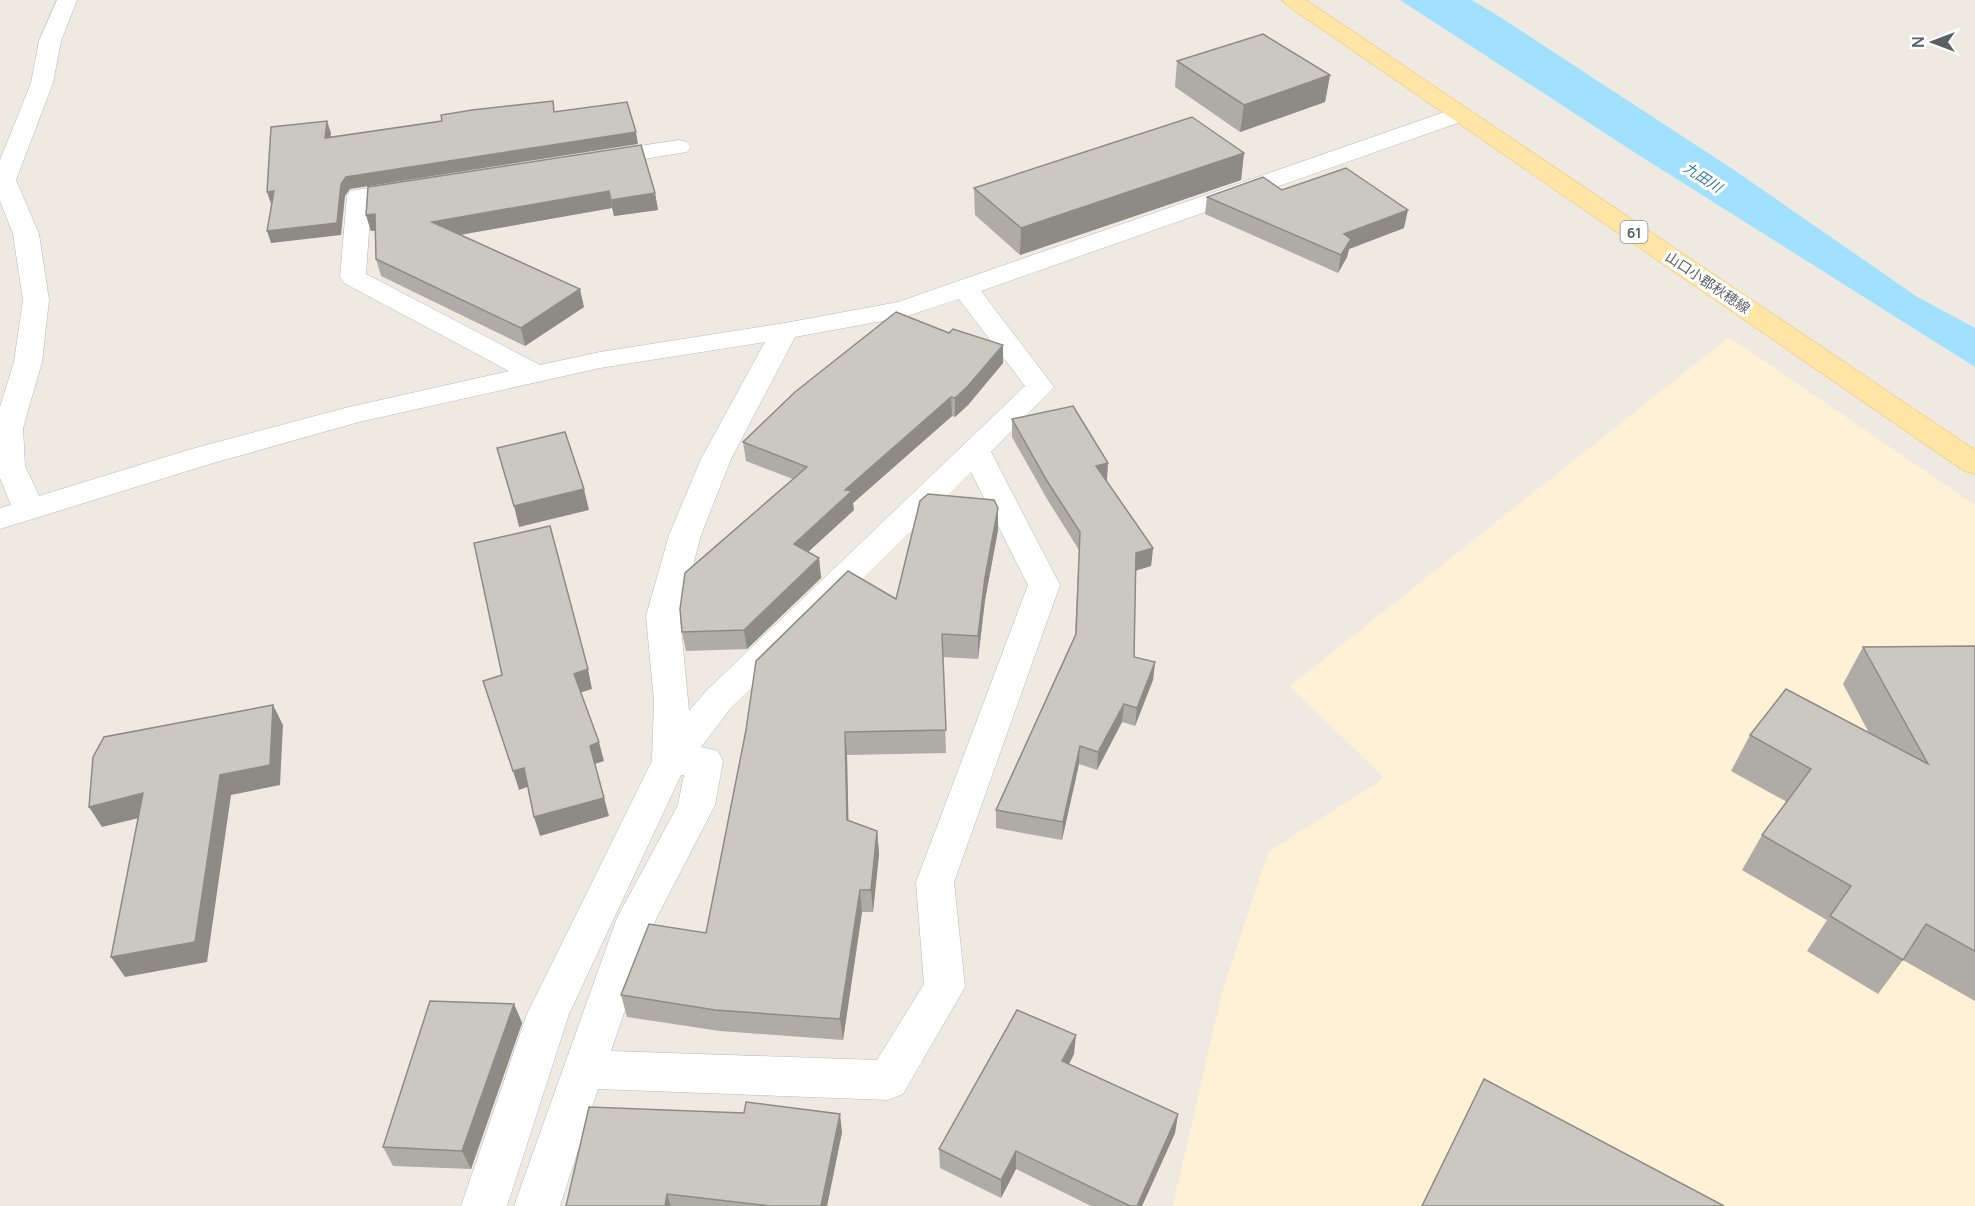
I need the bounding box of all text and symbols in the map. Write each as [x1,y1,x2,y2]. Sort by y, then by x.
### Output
north arrow [1903,12,1963,72]
text: N [1907,36,1929,48]
water label: 九田川 [1680,158,1727,197]
road number: 61 [1620,221,1648,243]
street label: 山口小郡秋穂線 [1662,247,1754,317]

